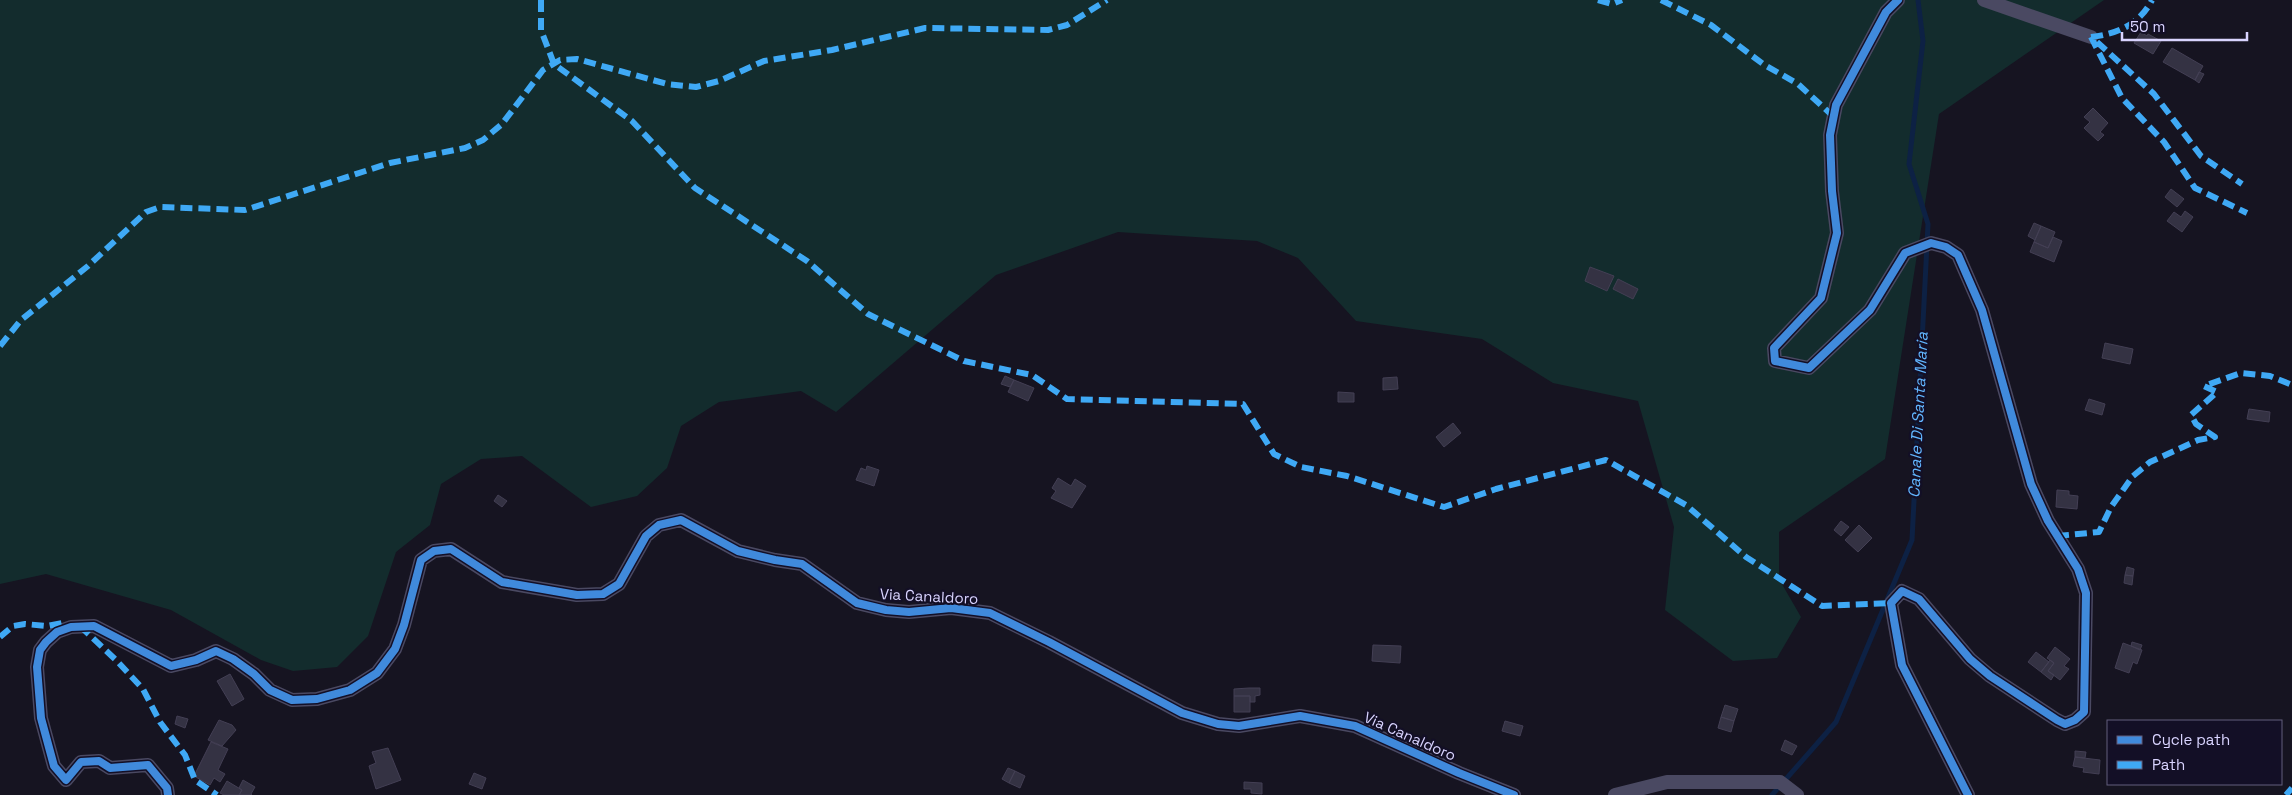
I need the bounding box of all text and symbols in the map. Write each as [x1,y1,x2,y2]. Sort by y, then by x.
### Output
scale bar [2122,10,2247,42]
text: 50 m [2130,17,2165,36]
water label: Canale Di Santa Maria [1903,331,1933,498]
street label: Via Canaldoro [879,584,979,608]
street label: Via Canaldoro [1361,707,1459,765]
legend [2107,720,2282,785]
text: Cycle path [2152,730,2230,749]
text: Path [2152,755,2185,774]

